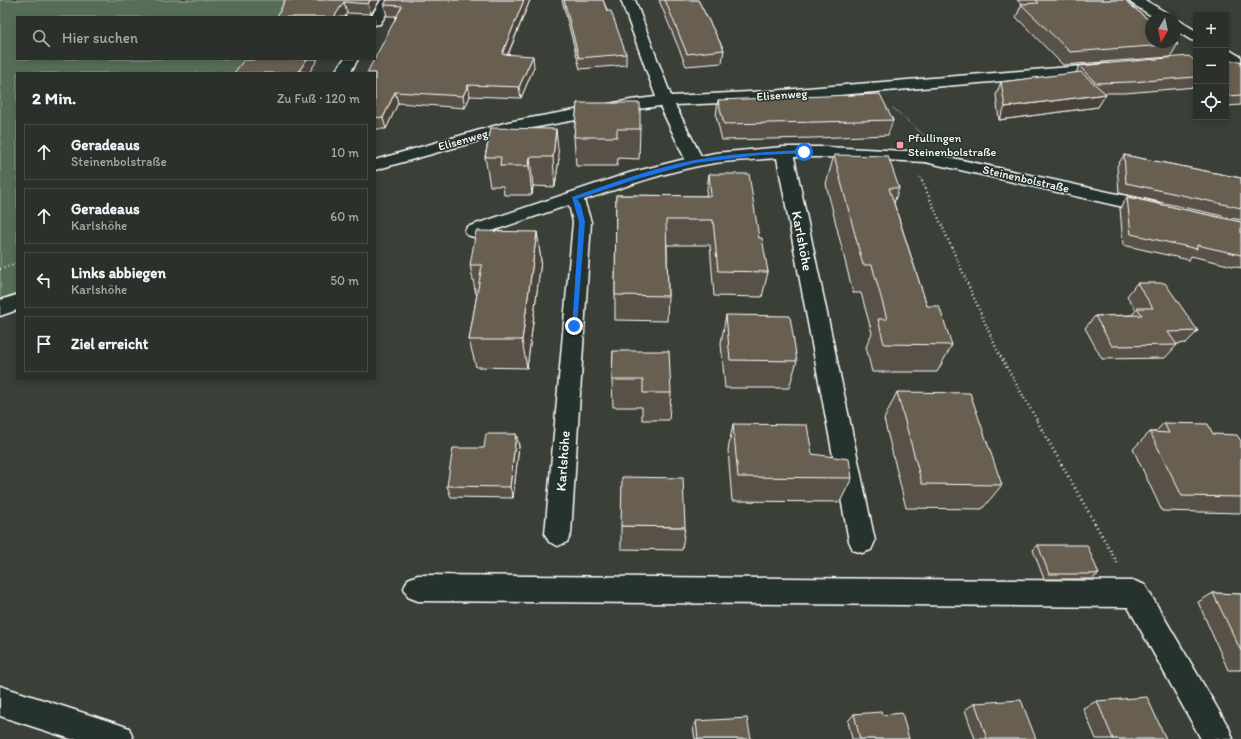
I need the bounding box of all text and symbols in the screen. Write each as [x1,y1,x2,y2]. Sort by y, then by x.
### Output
north arrow [1145,12,1181,48]
map controls [1193,12,1229,120]
button: + [1193,12,1229,48]
search box [16,16,376,60]
icon: search [30,27,52,49]
text: Hier suchen [62,29,138,47]
button: − [1193,48,1229,84]
button: locate [1193,84,1229,120]
street label: Elisenweg [756,86,809,104]
text: 2 Min. [32,88,76,108]
text: Zu Fuß · 120 m [277,91,360,106]
street label: Elisenweg [437,126,490,154]
place label: Pfullingen Steinenbolstraße [908,131,997,159]
text: Geradeaus [71,136,140,154]
marker: Pfullingen Steinenbolstraße [895,140,905,150]
icon: ahead [33,141,55,163]
route start [795,143,813,161]
text: 10 m [331,145,359,160]
text: Steinenbolstraße [71,154,167,169]
street label: Steinenbolstraße [981,162,1071,196]
text: Geradeaus [71,200,140,218]
icon: ahead [33,205,55,227]
text: 60 m [330,209,359,224]
street label: Karlshöhe [788,210,816,273]
text: Karlshöhe [71,218,127,233]
text: Links abbiegen [71,264,166,282]
icon: left [33,269,55,291]
text: 50 m [330,273,359,288]
text: Karlshöhe [71,282,127,297]
route end [565,317,583,335]
icon: arrive [33,333,55,355]
text: Ziel erreicht [71,335,148,353]
street label: Karlshöhe [552,430,574,492]

